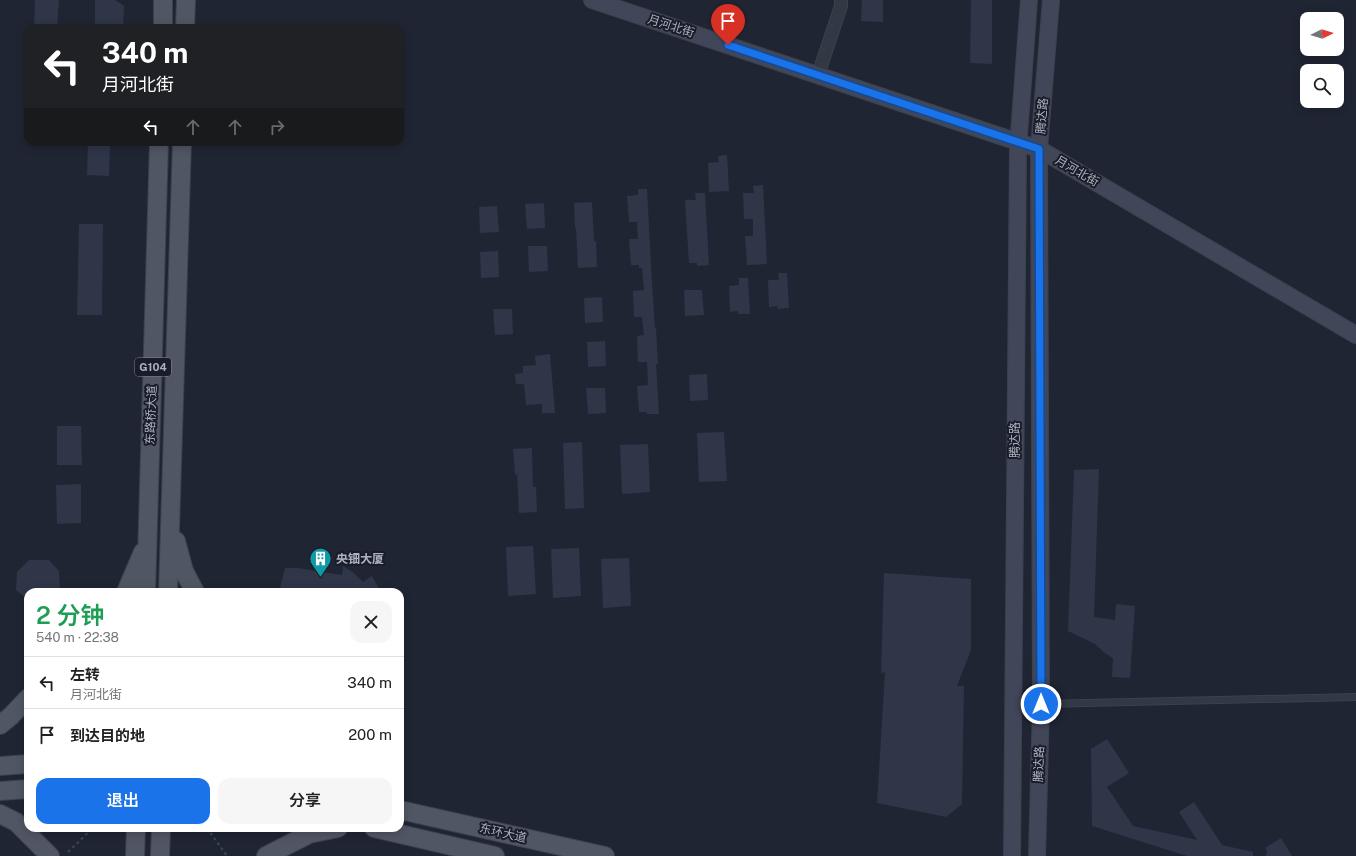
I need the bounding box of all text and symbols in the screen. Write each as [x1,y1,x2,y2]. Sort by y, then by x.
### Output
pin [711,4,745,45]
icon: arrive [717,10,739,32]
street label: 月河北街 [646,12,696,40]
north arrow [1300,12,1344,56]
map controls [1300,12,1344,108]
text: 340 m [102,36,188,69]
icon: left [36,40,88,92]
button: search [1300,64,1344,108]
text: 月河北街 [102,74,174,95]
street label: 腾达路 [1033,97,1051,135]
icon: left [140,116,162,138]
icon: ahead [182,116,204,138]
icon: ahead [224,116,246,138]
icon: right [266,116,288,138]
street label: 月河北街 [1053,153,1101,189]
road number: G104 [135,358,171,376]
street label: 东路桥大道 [143,385,159,445]
street label: 腾达路 [1008,422,1022,458]
building icon: 央钿大厦 [308,546,334,579]
place label: 央钿大厦 [336,552,384,566]
text: 2 分钟 [36,601,104,629]
button: close [350,601,392,643]
text: 540 m · 22:38 [36,630,119,645]
text: 左转 [70,666,100,683]
icon: left [36,672,58,694]
text: 340 m [347,674,392,691]
position arrow [1020,683,1062,725]
text: 月河北街 [70,687,122,702]
icon: arrive [36,724,58,746]
text: 200 m [348,726,392,743]
text: 到达目的地 [70,727,145,744]
street label: 腾达路 [1031,746,1047,782]
button: 退出 [36,778,210,824]
button: 分享 [218,778,392,824]
street label: 东环大道 [478,821,528,845]

